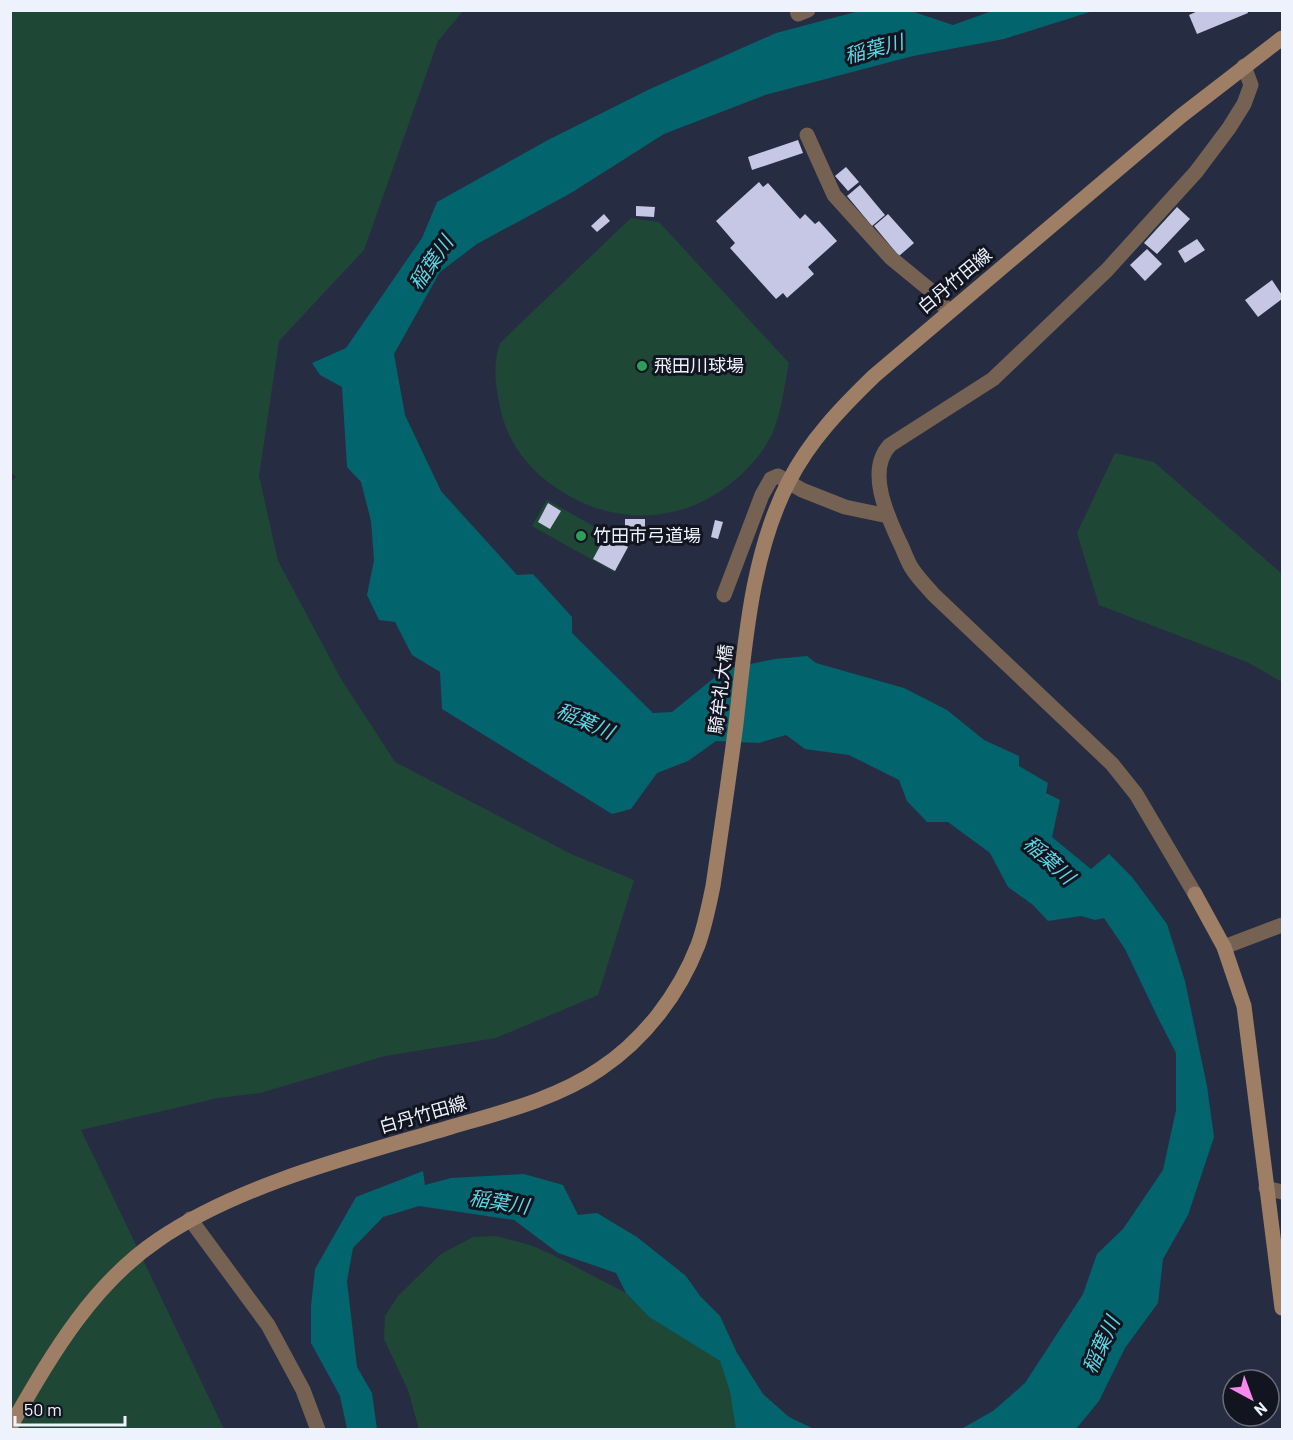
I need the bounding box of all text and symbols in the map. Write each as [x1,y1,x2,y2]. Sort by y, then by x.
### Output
water label: 稲葉川 [842,28,908,67]
water label: 稲葉川 [403,229,458,294]
street label: 白丹竹田線 [913,243,996,318]
place label: 飛田川球場 [654,354,744,376]
marker: 飛田川球場 [635,359,649,373]
place label: 竹田市弓道場 [593,524,701,546]
marker: 竹田市弓道場 [574,529,588,543]
street label: 騎牟礼大橋 [704,643,736,735]
water label: 稲葉川 [553,697,620,744]
water label: 稲葉川 [1019,830,1081,890]
street label: 白丹竹田線 [376,1091,469,1137]
water label: 稲葉川 [468,1184,533,1218]
water label: 稲葉川 [1077,1311,1124,1377]
north arrow [1221,1368,1281,1428]
scale bar [15,1389,124,1427]
text: 50 m [24,1398,62,1420]
text: N [1251,1399,1271,1420]

